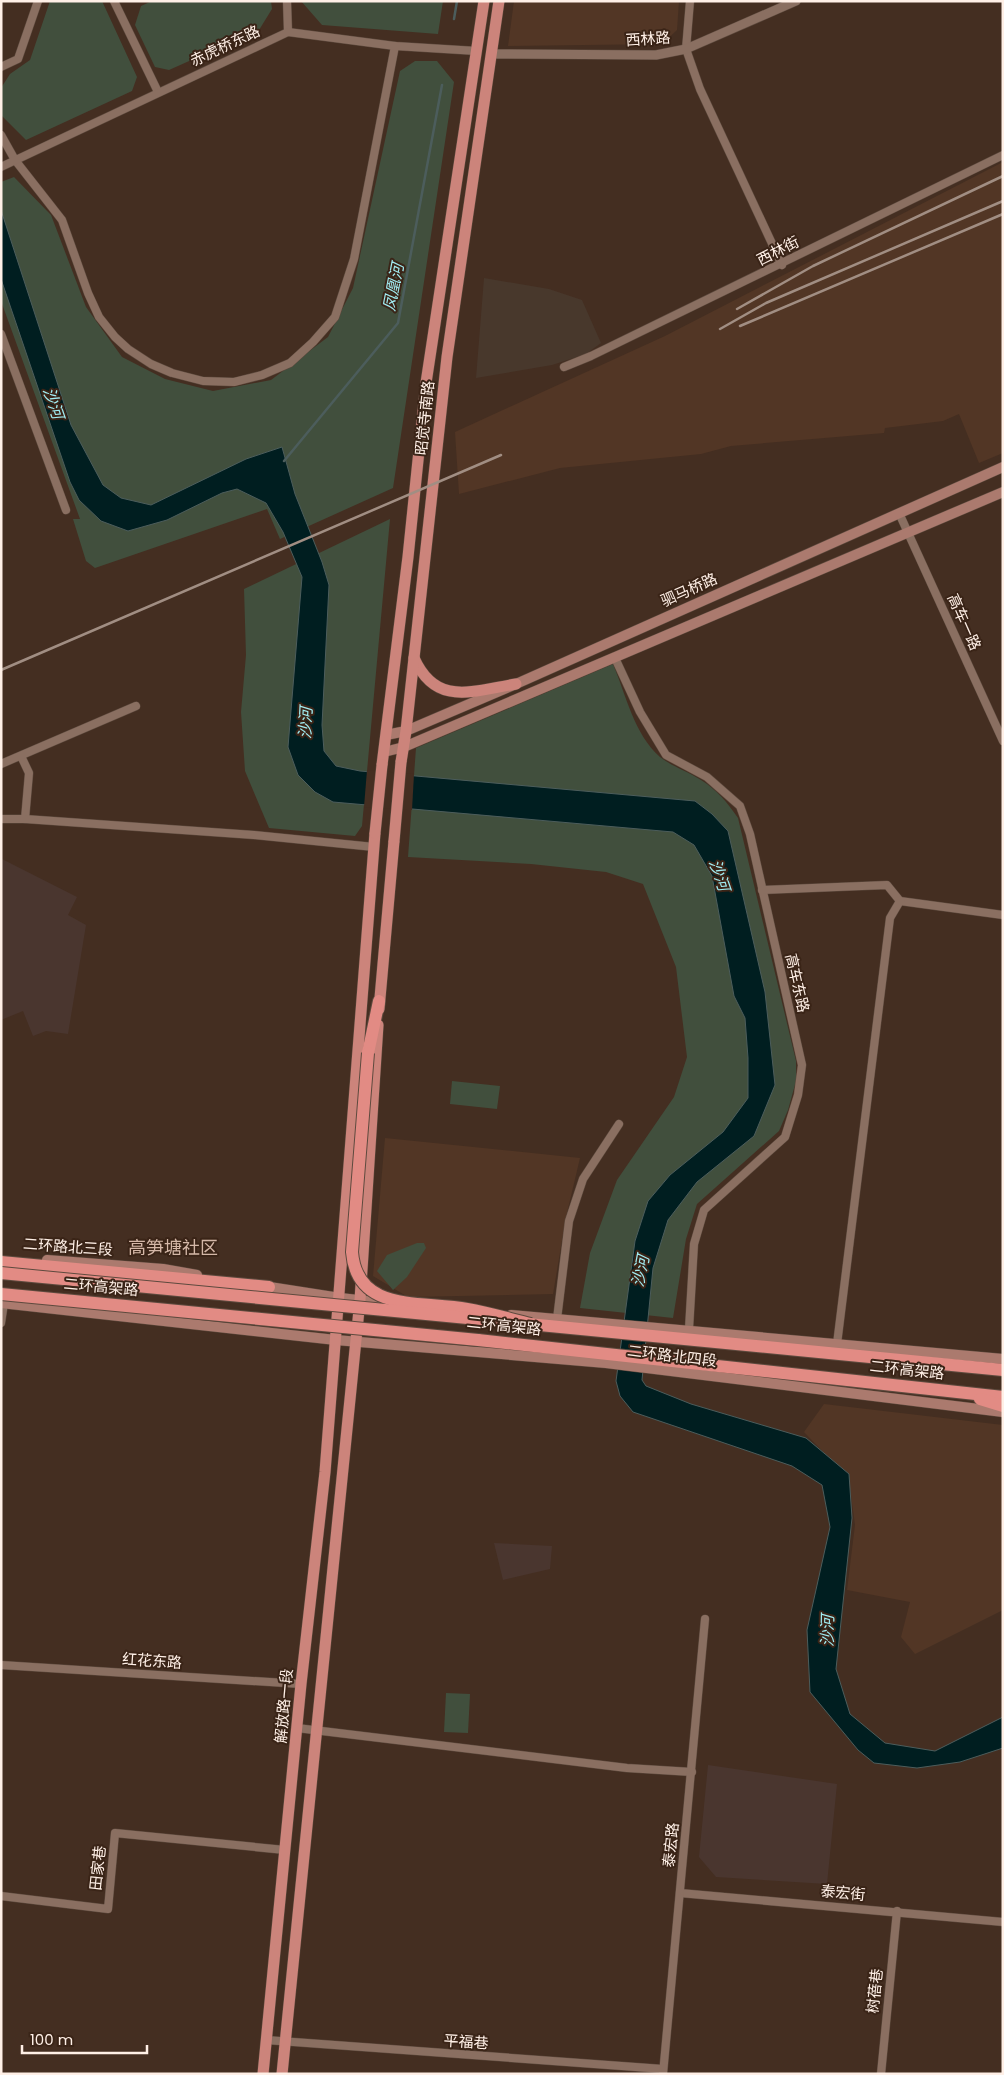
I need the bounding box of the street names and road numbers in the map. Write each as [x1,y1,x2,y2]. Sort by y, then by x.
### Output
street label: 赤虎桥东路 [186,20,263,71]
street label: 西林路 [625,26,671,51]
street label: 西林街 [753,231,803,270]
street label: 昭觉寺南路 [410,380,439,456]
street label: 驷马桥路 [657,568,720,611]
street label: 高车一路 [943,590,986,653]
street label: 高车东路 [781,951,814,1014]
street label: 二环路北三段 [22,1233,114,1260]
street label: 二环高架路 [63,1273,139,1300]
street label: 二环高架路 [466,1311,542,1340]
street label: 二环路北四段 [626,1340,718,1371]
street label: 二环高架路 [869,1355,945,1384]
street label: 红花东路 [121,1648,183,1673]
street label: 解放路一段 [270,1668,297,1744]
street label: 泰宏路 [658,1821,683,1868]
street label: 田家巷 [85,1844,110,1891]
street label: 泰宏街 [820,1880,866,1905]
street label: 树蓓巷 [862,1967,887,2014]
street label: 平福巷 [443,2029,489,2054]

